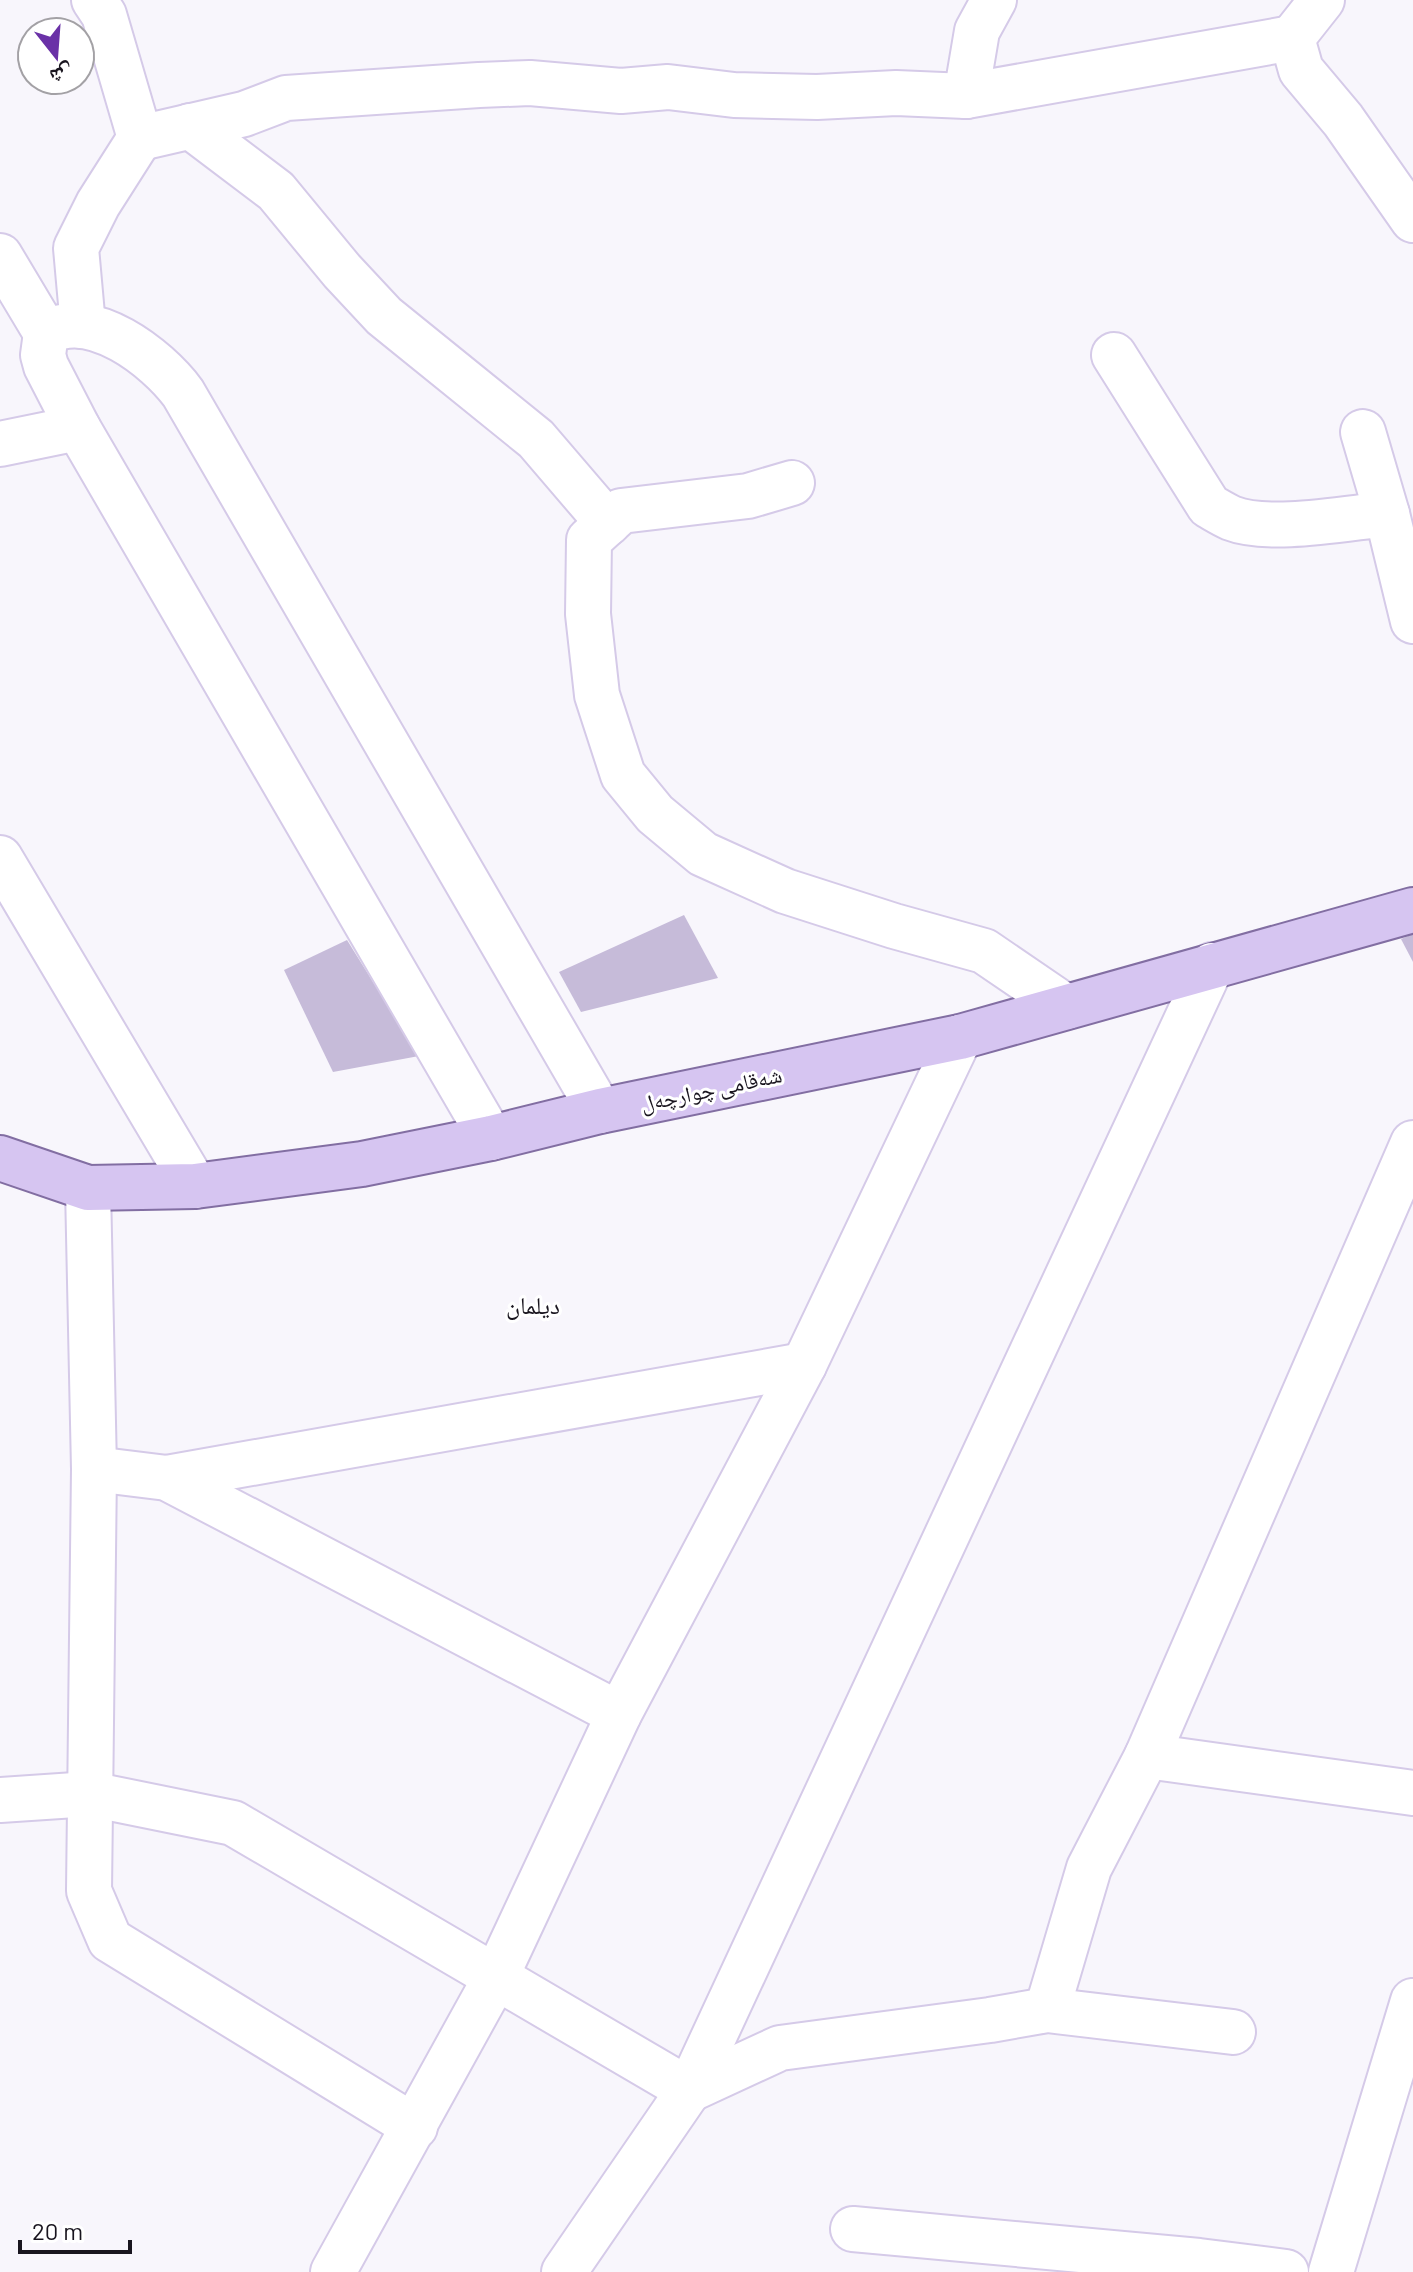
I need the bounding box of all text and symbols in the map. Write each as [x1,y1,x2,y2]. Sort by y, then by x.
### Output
north arrow [16,16,96,96]
text: ش [47,58,77,92]
street label: شەقامی چوارچەل [638,1060,784,1118]
district label: دیلمان [506,1290,560,1320]
scale bar [20,2204,130,2254]
text: 20 m [32,2216,83,2245]

